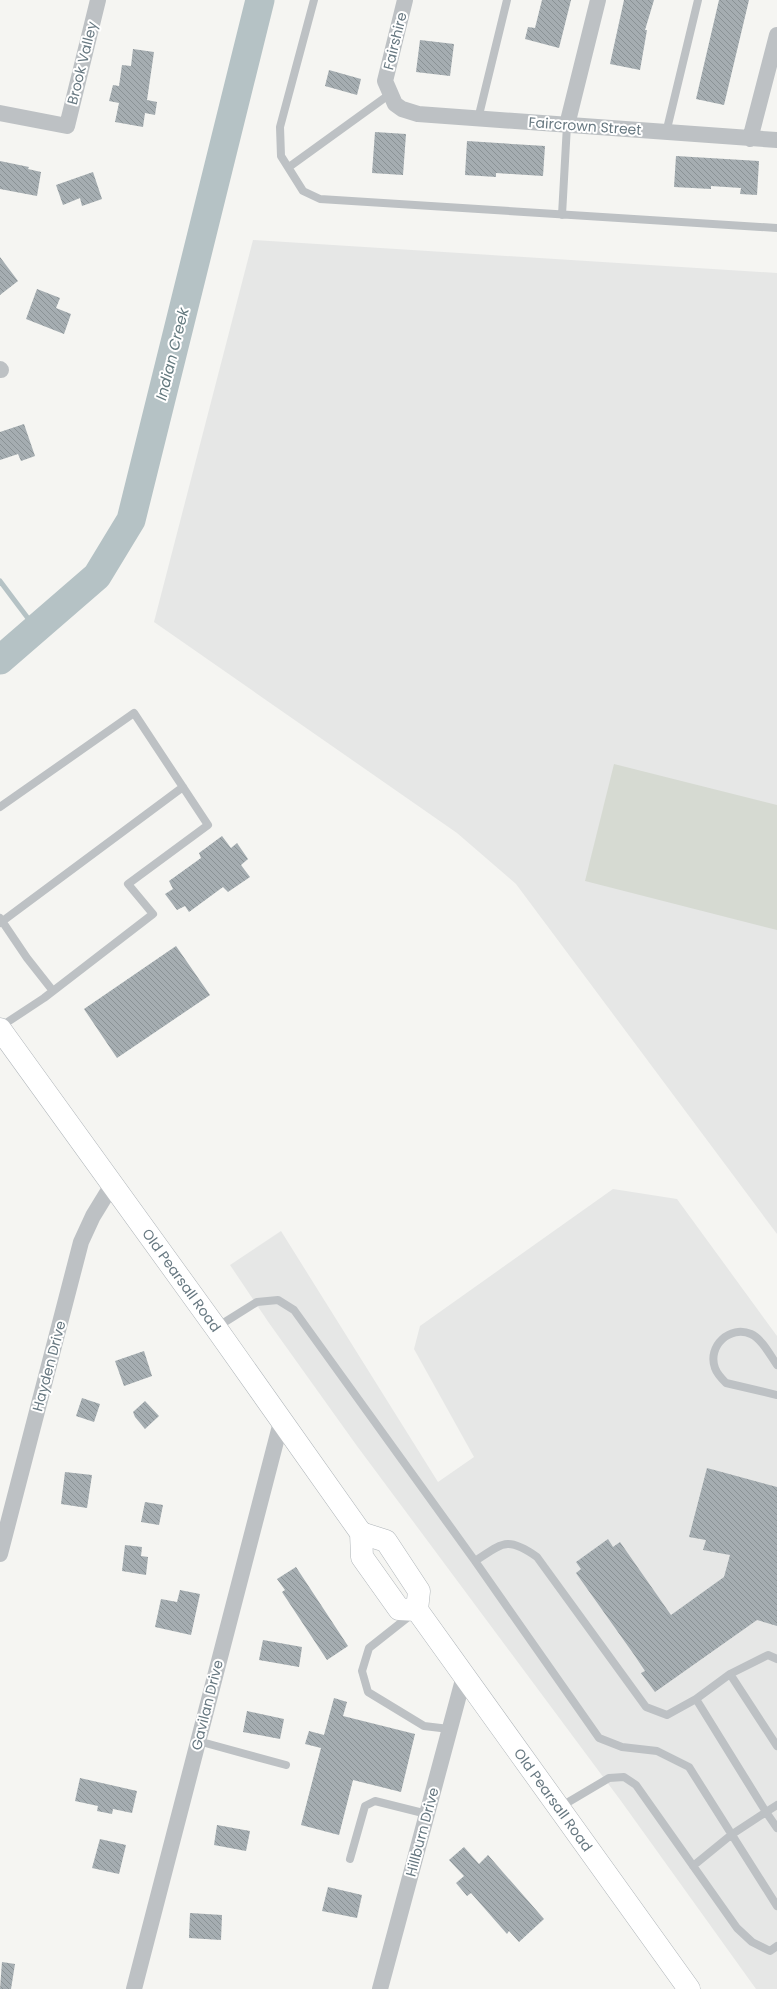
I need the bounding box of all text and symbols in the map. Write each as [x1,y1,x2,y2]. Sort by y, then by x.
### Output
street label: Fairshire [378,10,412,72]
street label: Brook Valley [62,19,102,107]
street label: Faircrown Street [528,112,642,140]
water label: Indian Creek [150,304,194,403]
street label: Old Pearsall Road [137,1225,226,1336]
street label: Hayden Drive [27,1318,71,1413]
street label: Gavilan Drive [186,1657,228,1752]
street label: Old Pearsall Road [509,1744,597,1856]
street label: Hillburn Drive [401,1785,444,1879]

